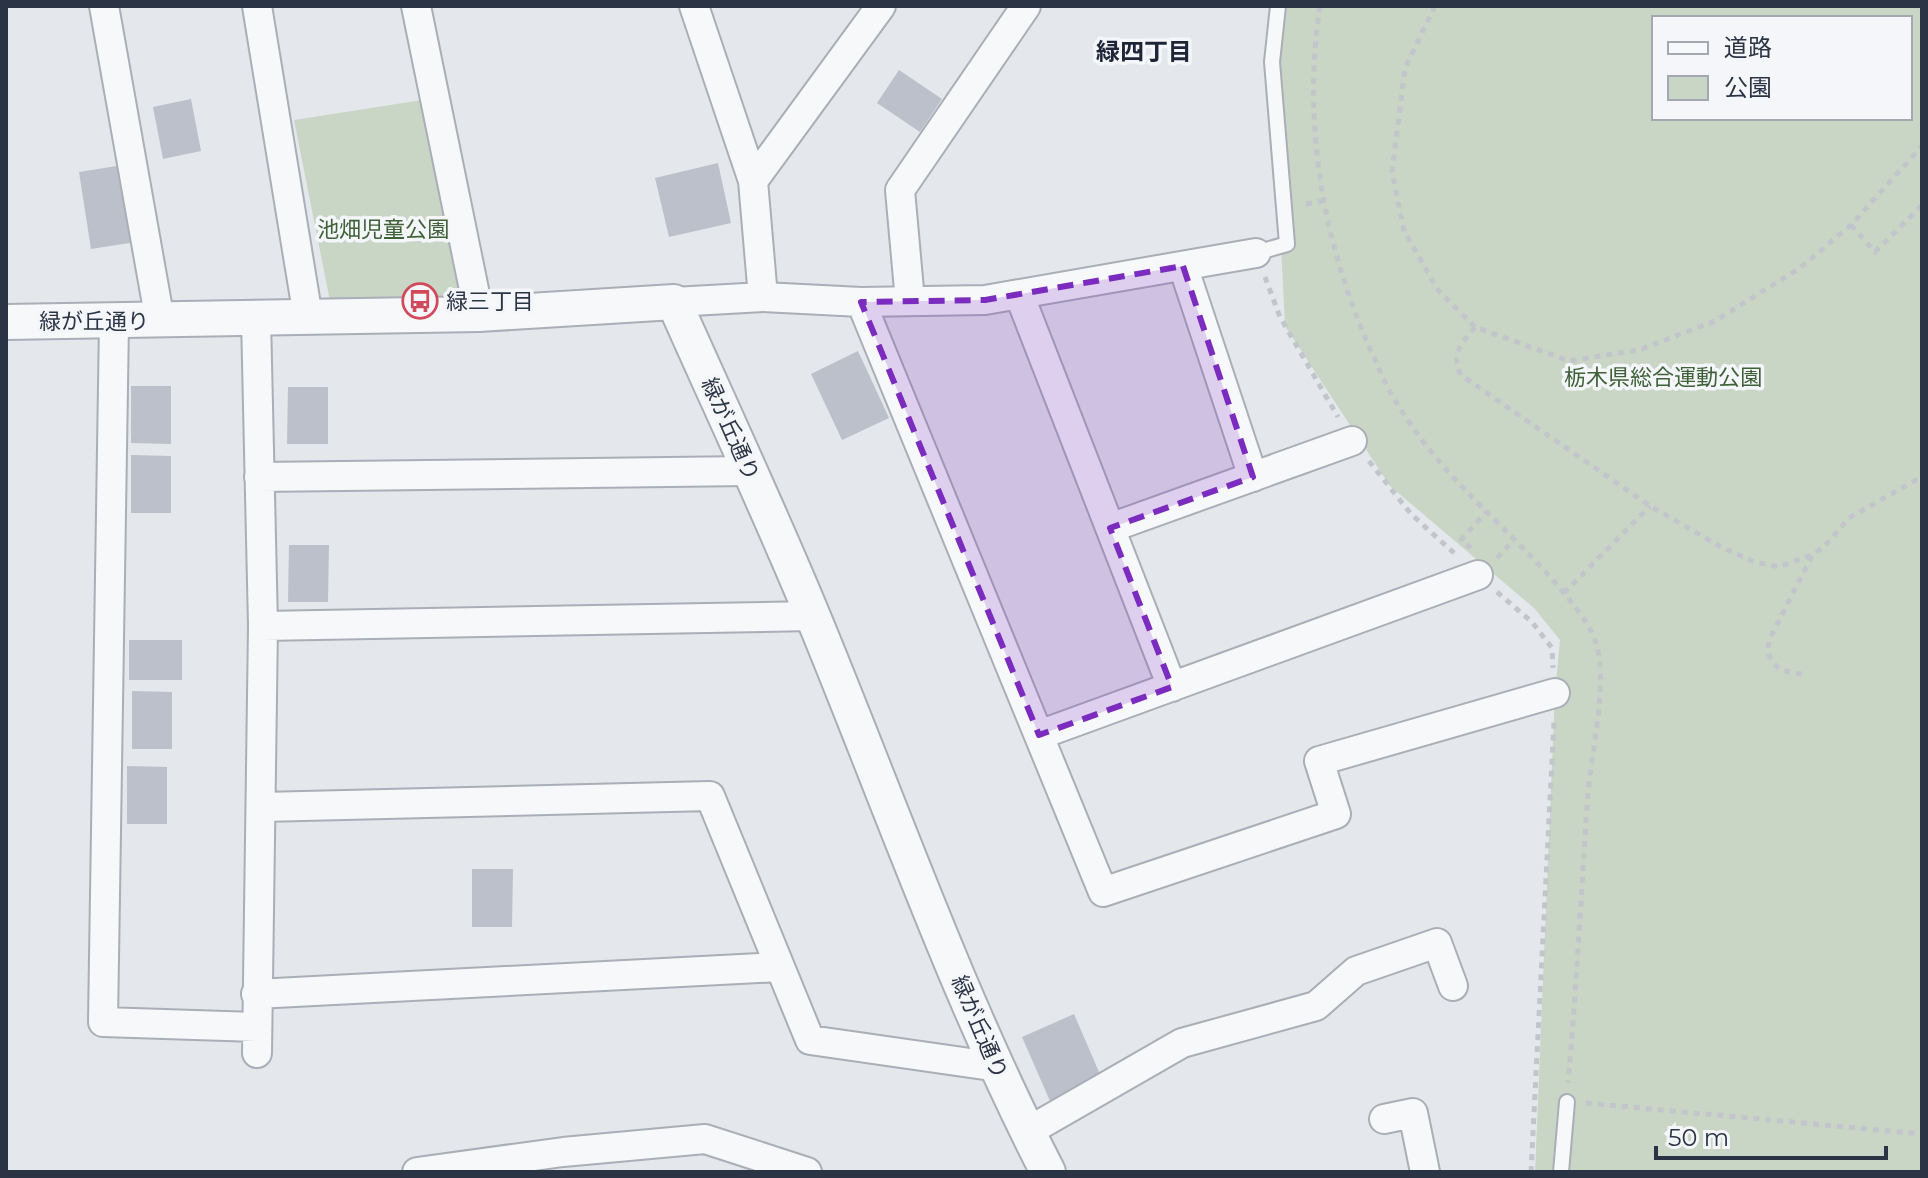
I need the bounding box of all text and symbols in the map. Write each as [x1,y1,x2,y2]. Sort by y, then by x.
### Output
legend [1652,16,1912,120]
text: 道路 [1724,33,1772,62]
district label: 緑四丁目 [1096,37,1192,66]
text: 公園 [1724,73,1772,102]
park label: 池畑児童公園 [317,216,449,243]
bus stop icon: 緑三丁目 [401,282,439,320]
place label: 緑三丁目 [446,288,534,315]
street label: 緑が丘通り [39,308,149,335]
park label: 栃木県総合運動公園 [1564,364,1762,391]
street label: 緑が丘通り [696,373,765,485]
street label: 緑が丘通り [946,971,1013,1083]
scale bar [1656,1110,1886,1160]
text: 50 m [1668,1123,1729,1152]

